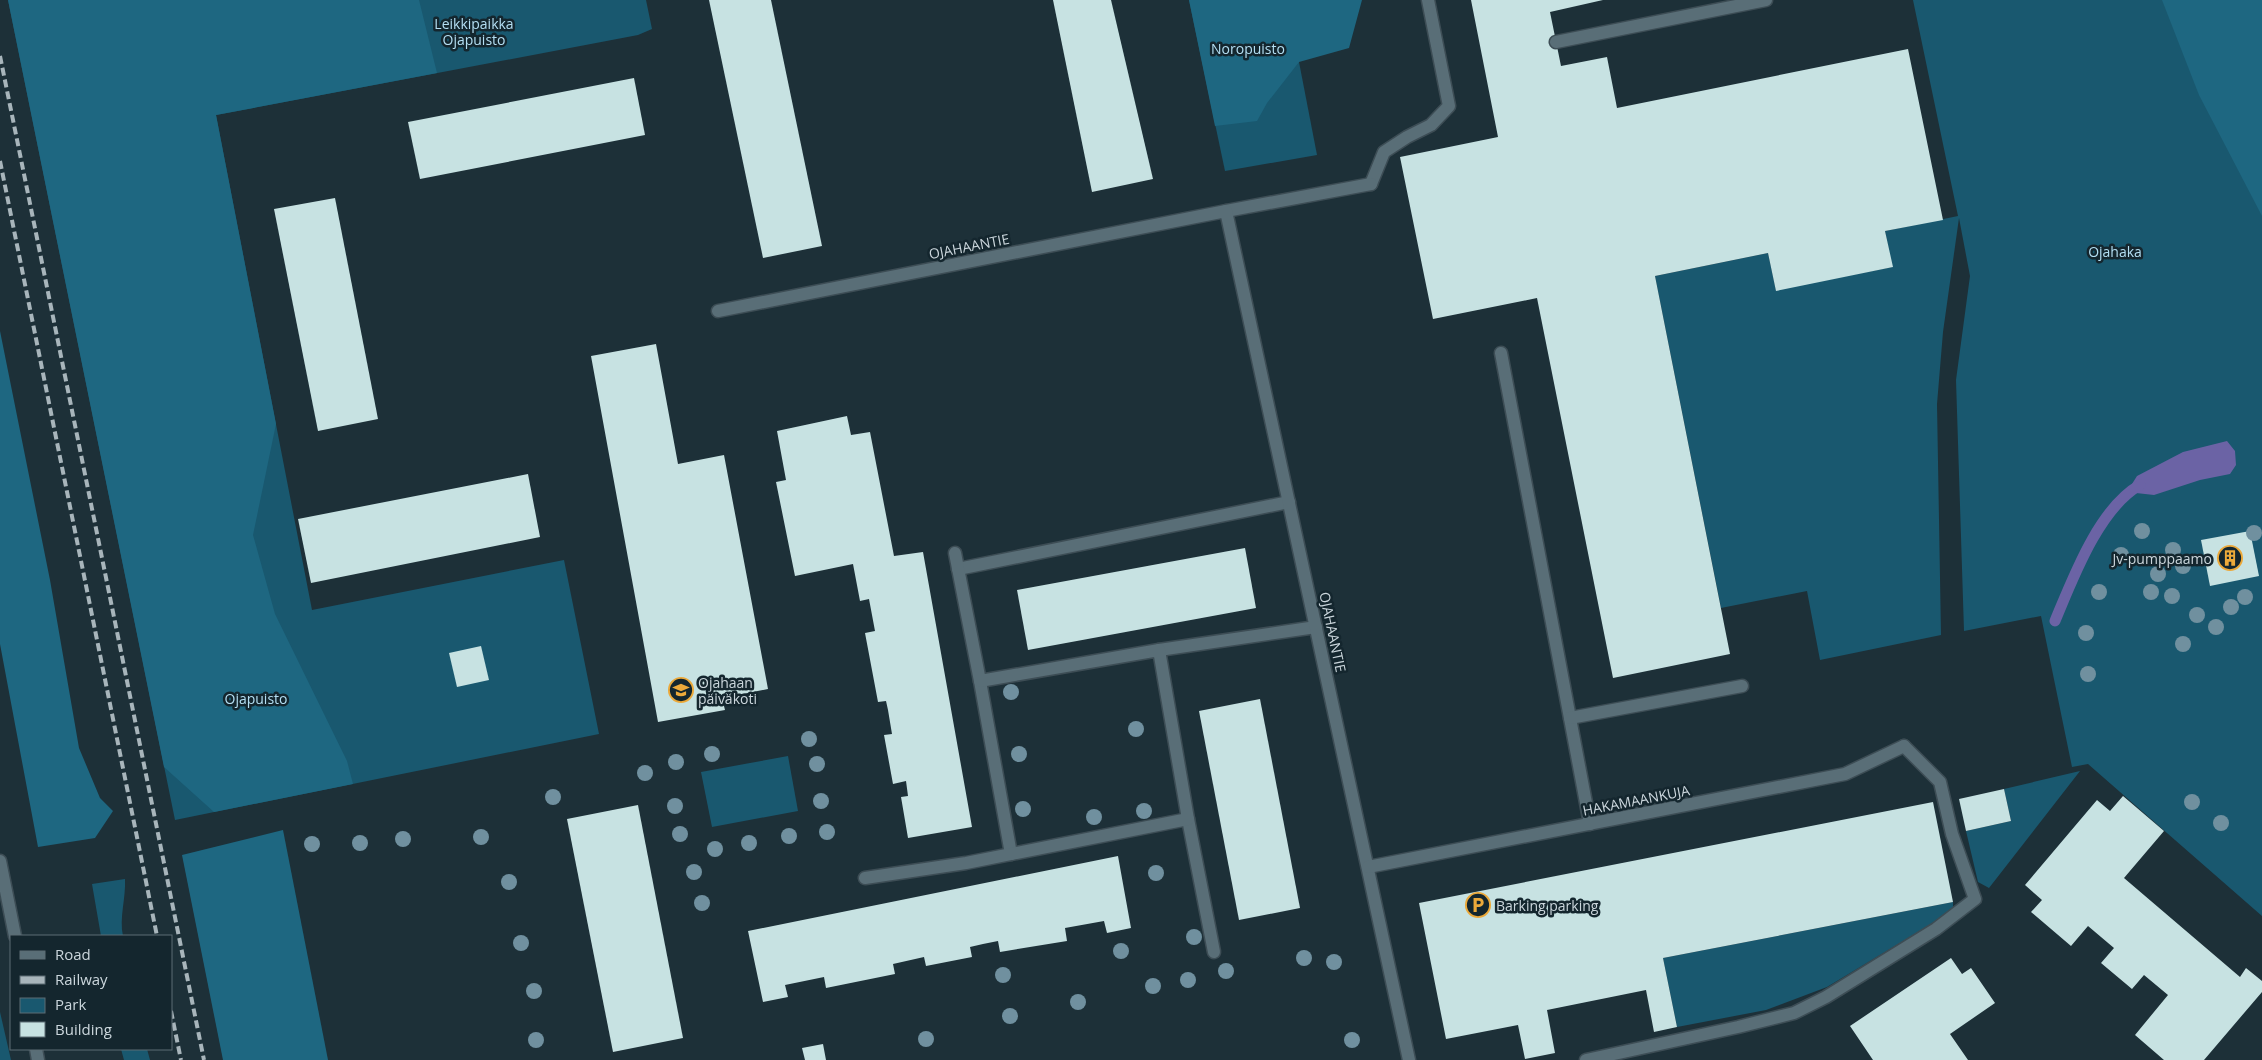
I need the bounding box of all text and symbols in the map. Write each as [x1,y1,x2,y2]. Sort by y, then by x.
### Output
park label: Leikkipaikka Ojapuisto [434,14,514,49]
park label: Noropuisto [1211,39,1285,58]
street label: OJAHAANTIE [927,229,1011,263]
park label: Ojahaka [2088,242,2142,261]
building icon: Jv-pumppaamo [2217,545,2243,571]
place label: Jv-pumppaamo [2111,549,2212,568]
street label: OJAHAANTIE [1315,590,1351,674]
place label: Ojahaan päiväkoti [698,673,757,708]
school or university icon: Ojahaan päiväkoti [668,677,694,703]
park label: Ojapuisto [225,689,287,708]
street label: HAKAMAANKUJA [1581,780,1691,820]
parking icon: Barking parking [1465,892,1491,918]
place label: Barking parking [1496,896,1599,915]
legend [10,935,172,1050]
text: Road [55,944,91,964]
text: Railway [55,969,108,989]
text: Park [55,994,86,1014]
text: Building [55,1019,112,1039]

